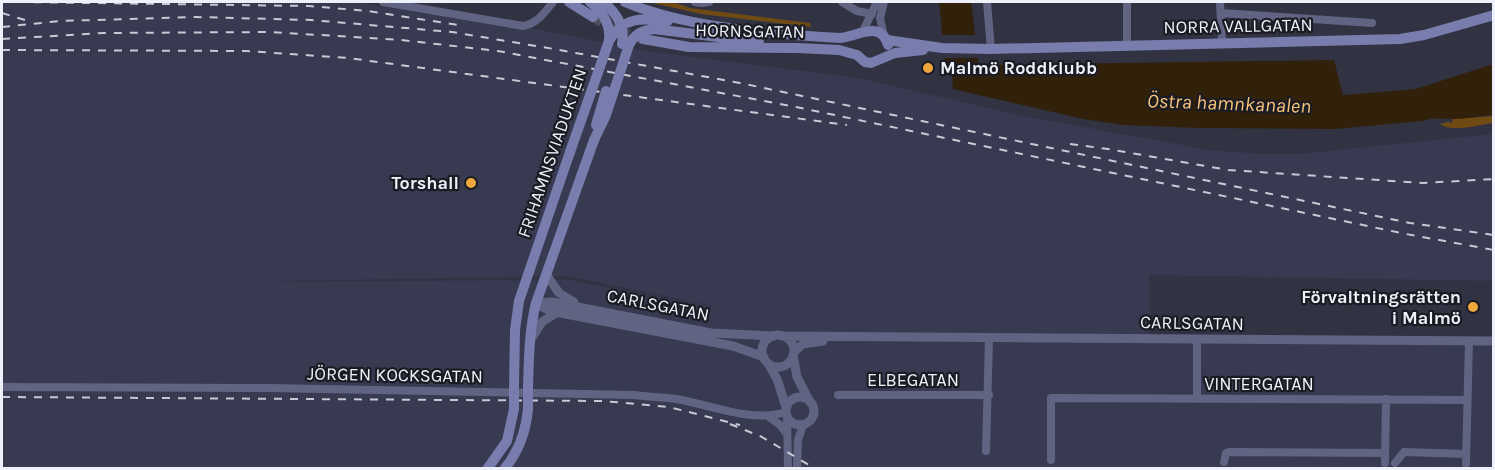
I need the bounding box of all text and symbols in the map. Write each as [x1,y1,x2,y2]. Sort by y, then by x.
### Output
street label: NORRA VALLGATAN [1163,14,1313,38]
street label: HORNSGATAN [695,19,805,43]
place label: Malmö Roddklubb [940,57,1097,79]
marker: Malmö Roddklubb [921,61,935,75]
street label: FRIHAMNSVIADUKTEN [513,65,591,241]
water label: Östra hamnkanalen [1147,89,1311,118]
place label: Torshall [392,172,459,194]
marker: Torshall [464,176,478,190]
street label: CARLSGATAN [605,284,711,326]
place label: Förvaltningsrätten i Malmö [1301,286,1461,329]
marker: Förvaltningsrätten i Malmö [1466,300,1480,314]
street label: CARLSGATAN [1140,311,1244,335]
street label: JÖRGEN KOCKSGATAN [307,362,483,388]
street label: ELBEGATAN [867,369,959,391]
street label: VINTERGATAN [1204,373,1314,395]

